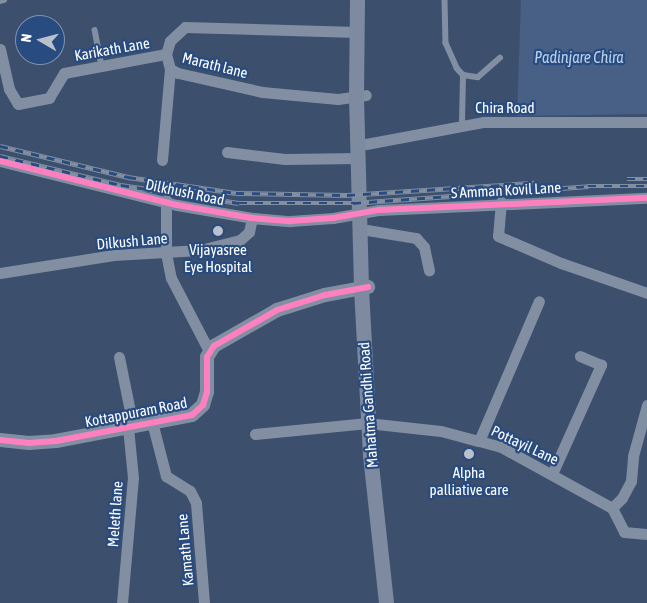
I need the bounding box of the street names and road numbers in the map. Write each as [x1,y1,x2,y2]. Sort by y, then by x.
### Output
street label: Karikath Lane [73,34,151,64]
street label: Marath lane [180,48,250,82]
street label: Chira Road [475,99,535,117]
street label: Dilkhush Road [144,175,226,209]
street label: S Amman Kovil Lane [451,178,561,202]
street label: Dilkush Lane [96,229,168,253]
street label: Mahatma Gandhi Road [355,341,381,469]
street label: Kottappuram Road [83,393,189,431]
street label: Pottayil Lane [488,422,562,468]
street label: Meleth lane [104,480,126,548]
street label: Kamath Lane [173,513,197,587]

